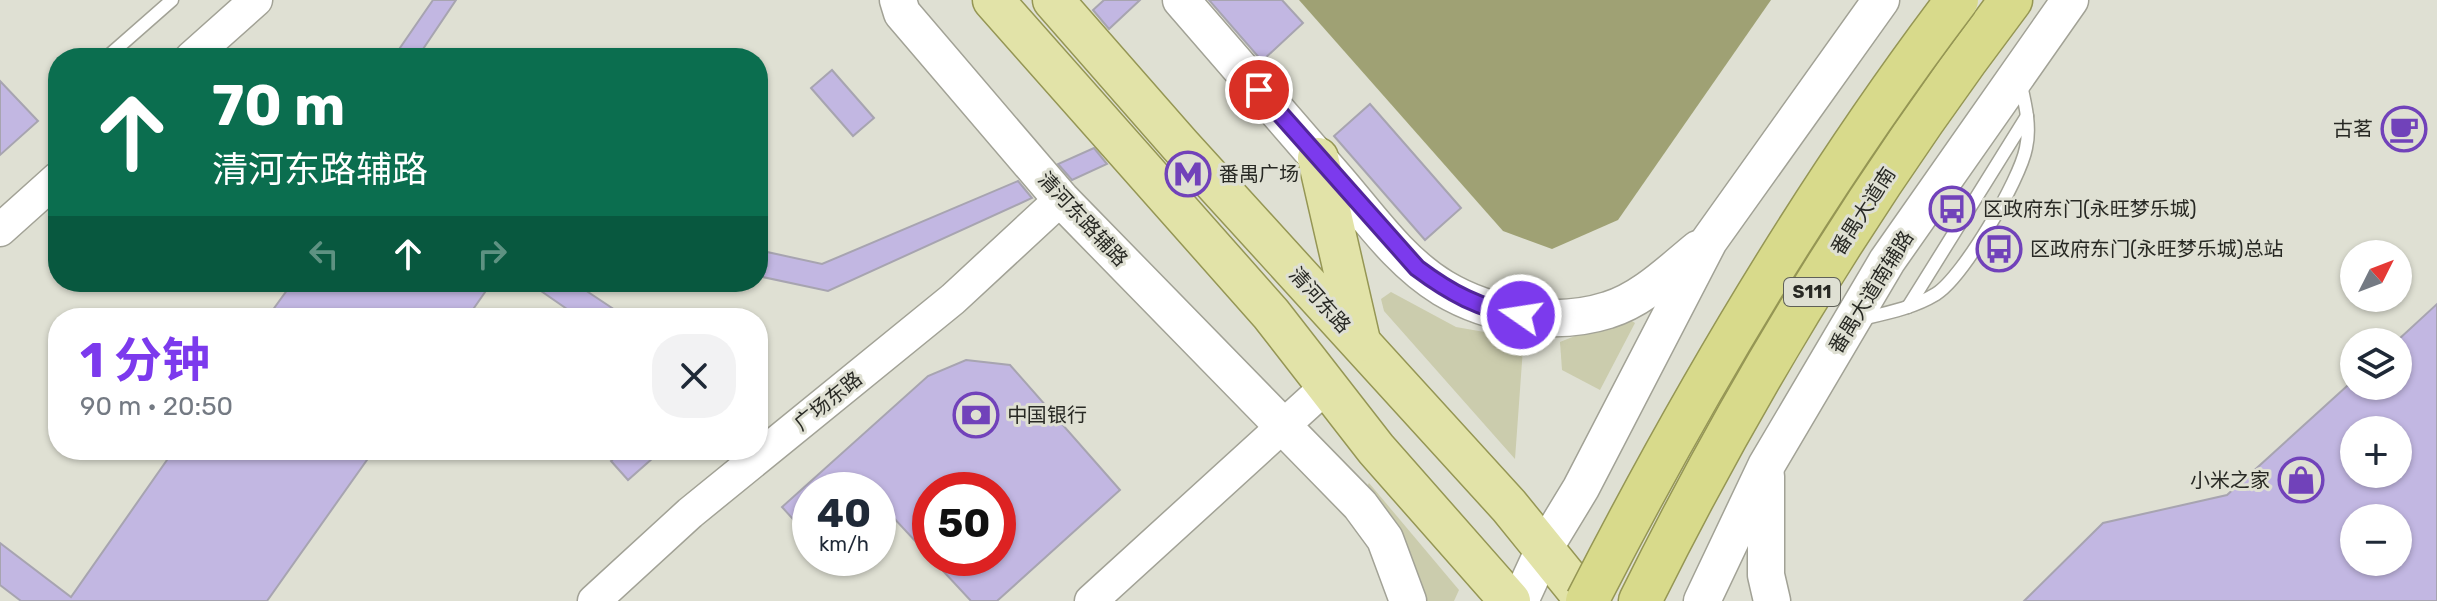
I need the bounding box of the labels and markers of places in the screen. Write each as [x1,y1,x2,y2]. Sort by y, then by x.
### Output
pin [1225,56,1293,124]
cafe icon: 古茗 [2380,105,2428,153]
place label: 古茗 [2333,117,2373,141]
metro station icon: 番禺广场 [1164,150,1212,198]
place label: 番禺广场 [1219,162,1299,186]
bus stop icon: 区政府东门(永旺梦乐城) [1928,185,1976,233]
place label: 区政府东门(永旺梦乐城) [1983,197,2197,221]
bus stop icon: 区政府东门(永旺梦乐城)总站 [1975,225,2023,273]
place label: 区政府东门(永旺梦乐城)总站 [2030,237,2284,261]
bank icon: 中国银行 [952,391,1000,439]
place label: 中国银行 [1007,403,1087,427]
shop icon: 小米之家 [2277,456,2325,504]
place label: 小米之家 [2190,468,2270,492]

